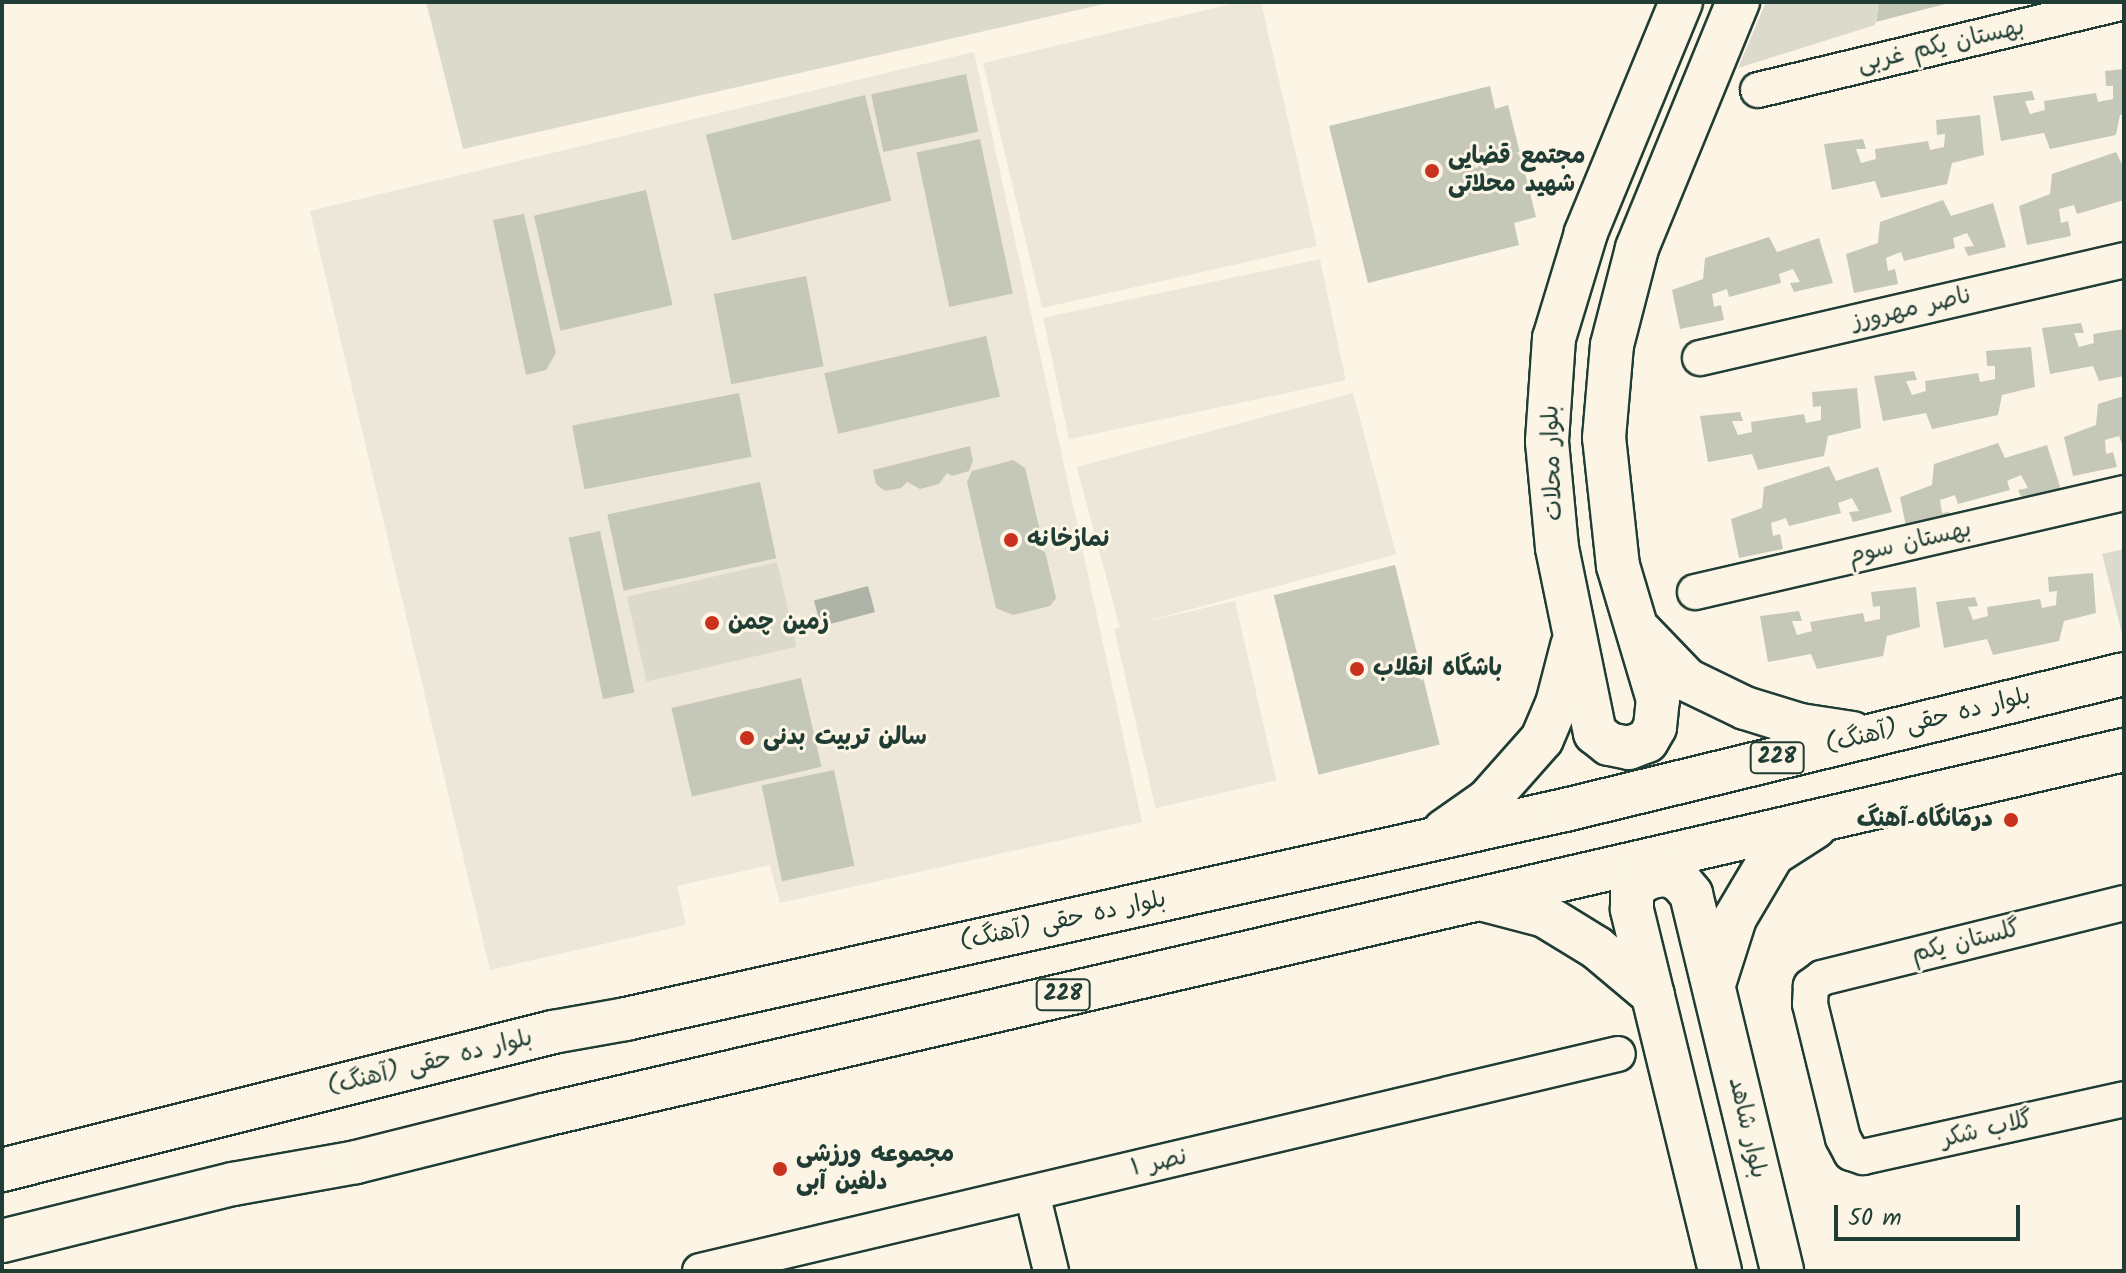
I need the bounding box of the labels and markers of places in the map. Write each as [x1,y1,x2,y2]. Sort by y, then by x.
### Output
place label: مجتمع قضایی شهید محلاتی [1448,143,1585,199]
marker: مجتمع قضایی شهید محلاتی [1423,162,1441,180]
place label: نمازخانه [1027,526,1109,554]
marker: نمازخانه [1002,531,1020,549]
place label: زمین چمن [728,609,829,637]
marker: زمین چمن [703,614,721,632]
place label: باشگاه انقلاب [1373,655,1502,683]
marker: باشگاه انقلاب [1348,660,1366,678]
place label: سالن تربیت بدنی [763,724,927,752]
marker: سالن تربیت بدنی [738,729,756,747]
place label: درمانگاه آهنگ [1857,806,1993,834]
marker: درمانگاه آهنگ [2000,809,2022,831]
place label: مجموعه ورزشی دلفین آبی [796,1141,954,1197]
marker: مجموعه ورزشی دلفین آبی [771,1160,789,1178]

